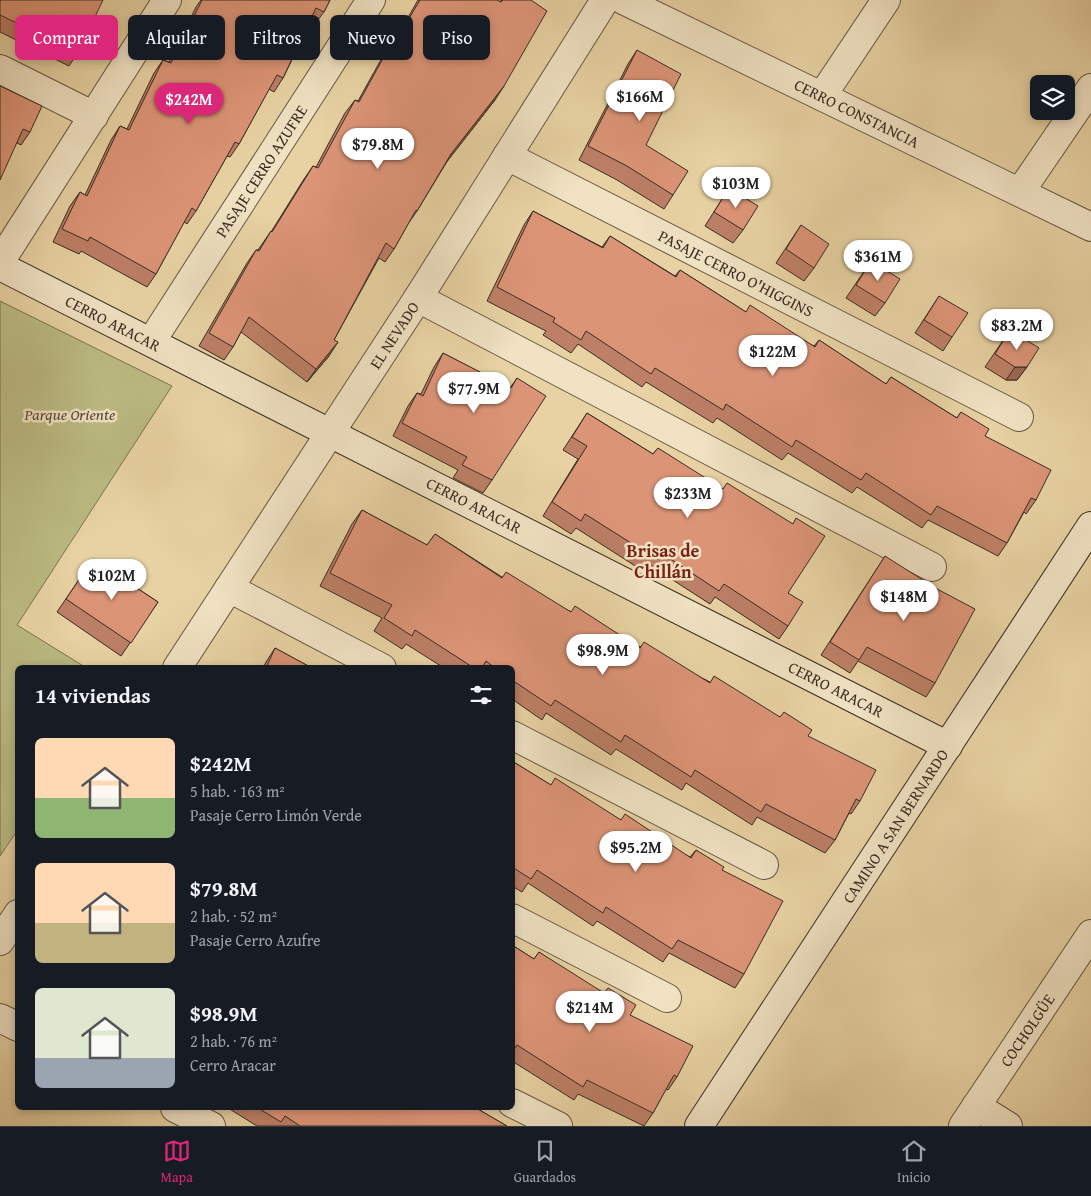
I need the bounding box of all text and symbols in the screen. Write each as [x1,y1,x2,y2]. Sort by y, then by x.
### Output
chip: Comprar [15,15,118,60]
chip: Alquilar [128,15,225,60]
chip: Filtros [235,15,320,60]
chip: Nuevo [330,15,413,60]
chip: Piso [423,15,490,60]
street label: CERRO CONSTANCIA [790,72,924,154]
map controls [1030,75,1075,120]
button: layers [1030,75,1075,120]
pin: $166M [605,80,675,122]
pin: $242M [154,82,224,125]
text: $166M [617,84,663,108]
text: $242M [166,87,212,111]
street label: PASAJE CERRO AZUFRE [209,100,313,242]
pin: $79.8M [337,128,419,170]
text: $79.8M [352,132,404,156]
pin: $103M [701,166,771,209]
text: $103M [713,171,759,195]
street label: PASAJE CERRO O'HIGGINS [654,223,818,323]
pin: $361M [843,240,913,282]
text: $361M [855,244,901,268]
street label: CERRO ARACAR [61,289,165,358]
street label: EL NEVADO [363,296,425,373]
pin: $83.2M [976,308,1058,351]
text: $83.2M [991,313,1043,337]
pin: $122M [738,334,808,377]
text: $122M [750,339,796,363]
pin: $77.9M [433,372,515,414]
text: $77.9M [448,376,500,400]
park label: Parque Oriente [24,402,116,426]
street label: CERRO ARACAR [422,471,526,540]
pin: $233M [653,476,723,519]
text: $233M [665,481,711,505]
district label: Brisas de Chillán [627,537,700,585]
pin: $102M [77,558,147,601]
text: $102M [89,563,135,587]
pin: $148M [869,580,939,622]
text: $148M [881,584,927,608]
pin: $98.9M [562,634,644,676]
text: $98.9M [577,638,629,662]
street label: CERRO ARACAR [784,655,888,724]
text: 14 viviendas [35,680,151,711]
icon: filters [467,681,495,709]
street label: CAMINO A SAN BERNARDO [836,744,954,908]
text: $242M [190,748,252,779]
icon: home [75,758,135,818]
text: 5 hab. · 163 m² [190,779,285,803]
text: Pasaje Cerro Limón Verde [190,803,362,827]
pin: $95.2M [595,830,677,873]
text: $95.2M [610,835,662,859]
text: $79.8M [190,873,258,904]
icon: home [75,883,135,943]
text: 2 hab. · 52 m² [190,904,277,928]
text: Pasaje Cerro Azufre [190,928,321,952]
street label: COCHOLGÜE [994,989,1060,1071]
pin: $214M [555,990,625,1033]
text: $214M [567,995,613,1019]
text: $98.9M [190,998,258,1029]
icon: home [75,1008,135,1068]
text: 2 hab. · 76 m² [190,1029,277,1053]
text: Cerro Aracar [190,1053,276,1077]
tab: Mapa [161,1137,193,1187]
tab: Guardados [514,1137,576,1187]
tab: Inicio [897,1137,931,1187]

